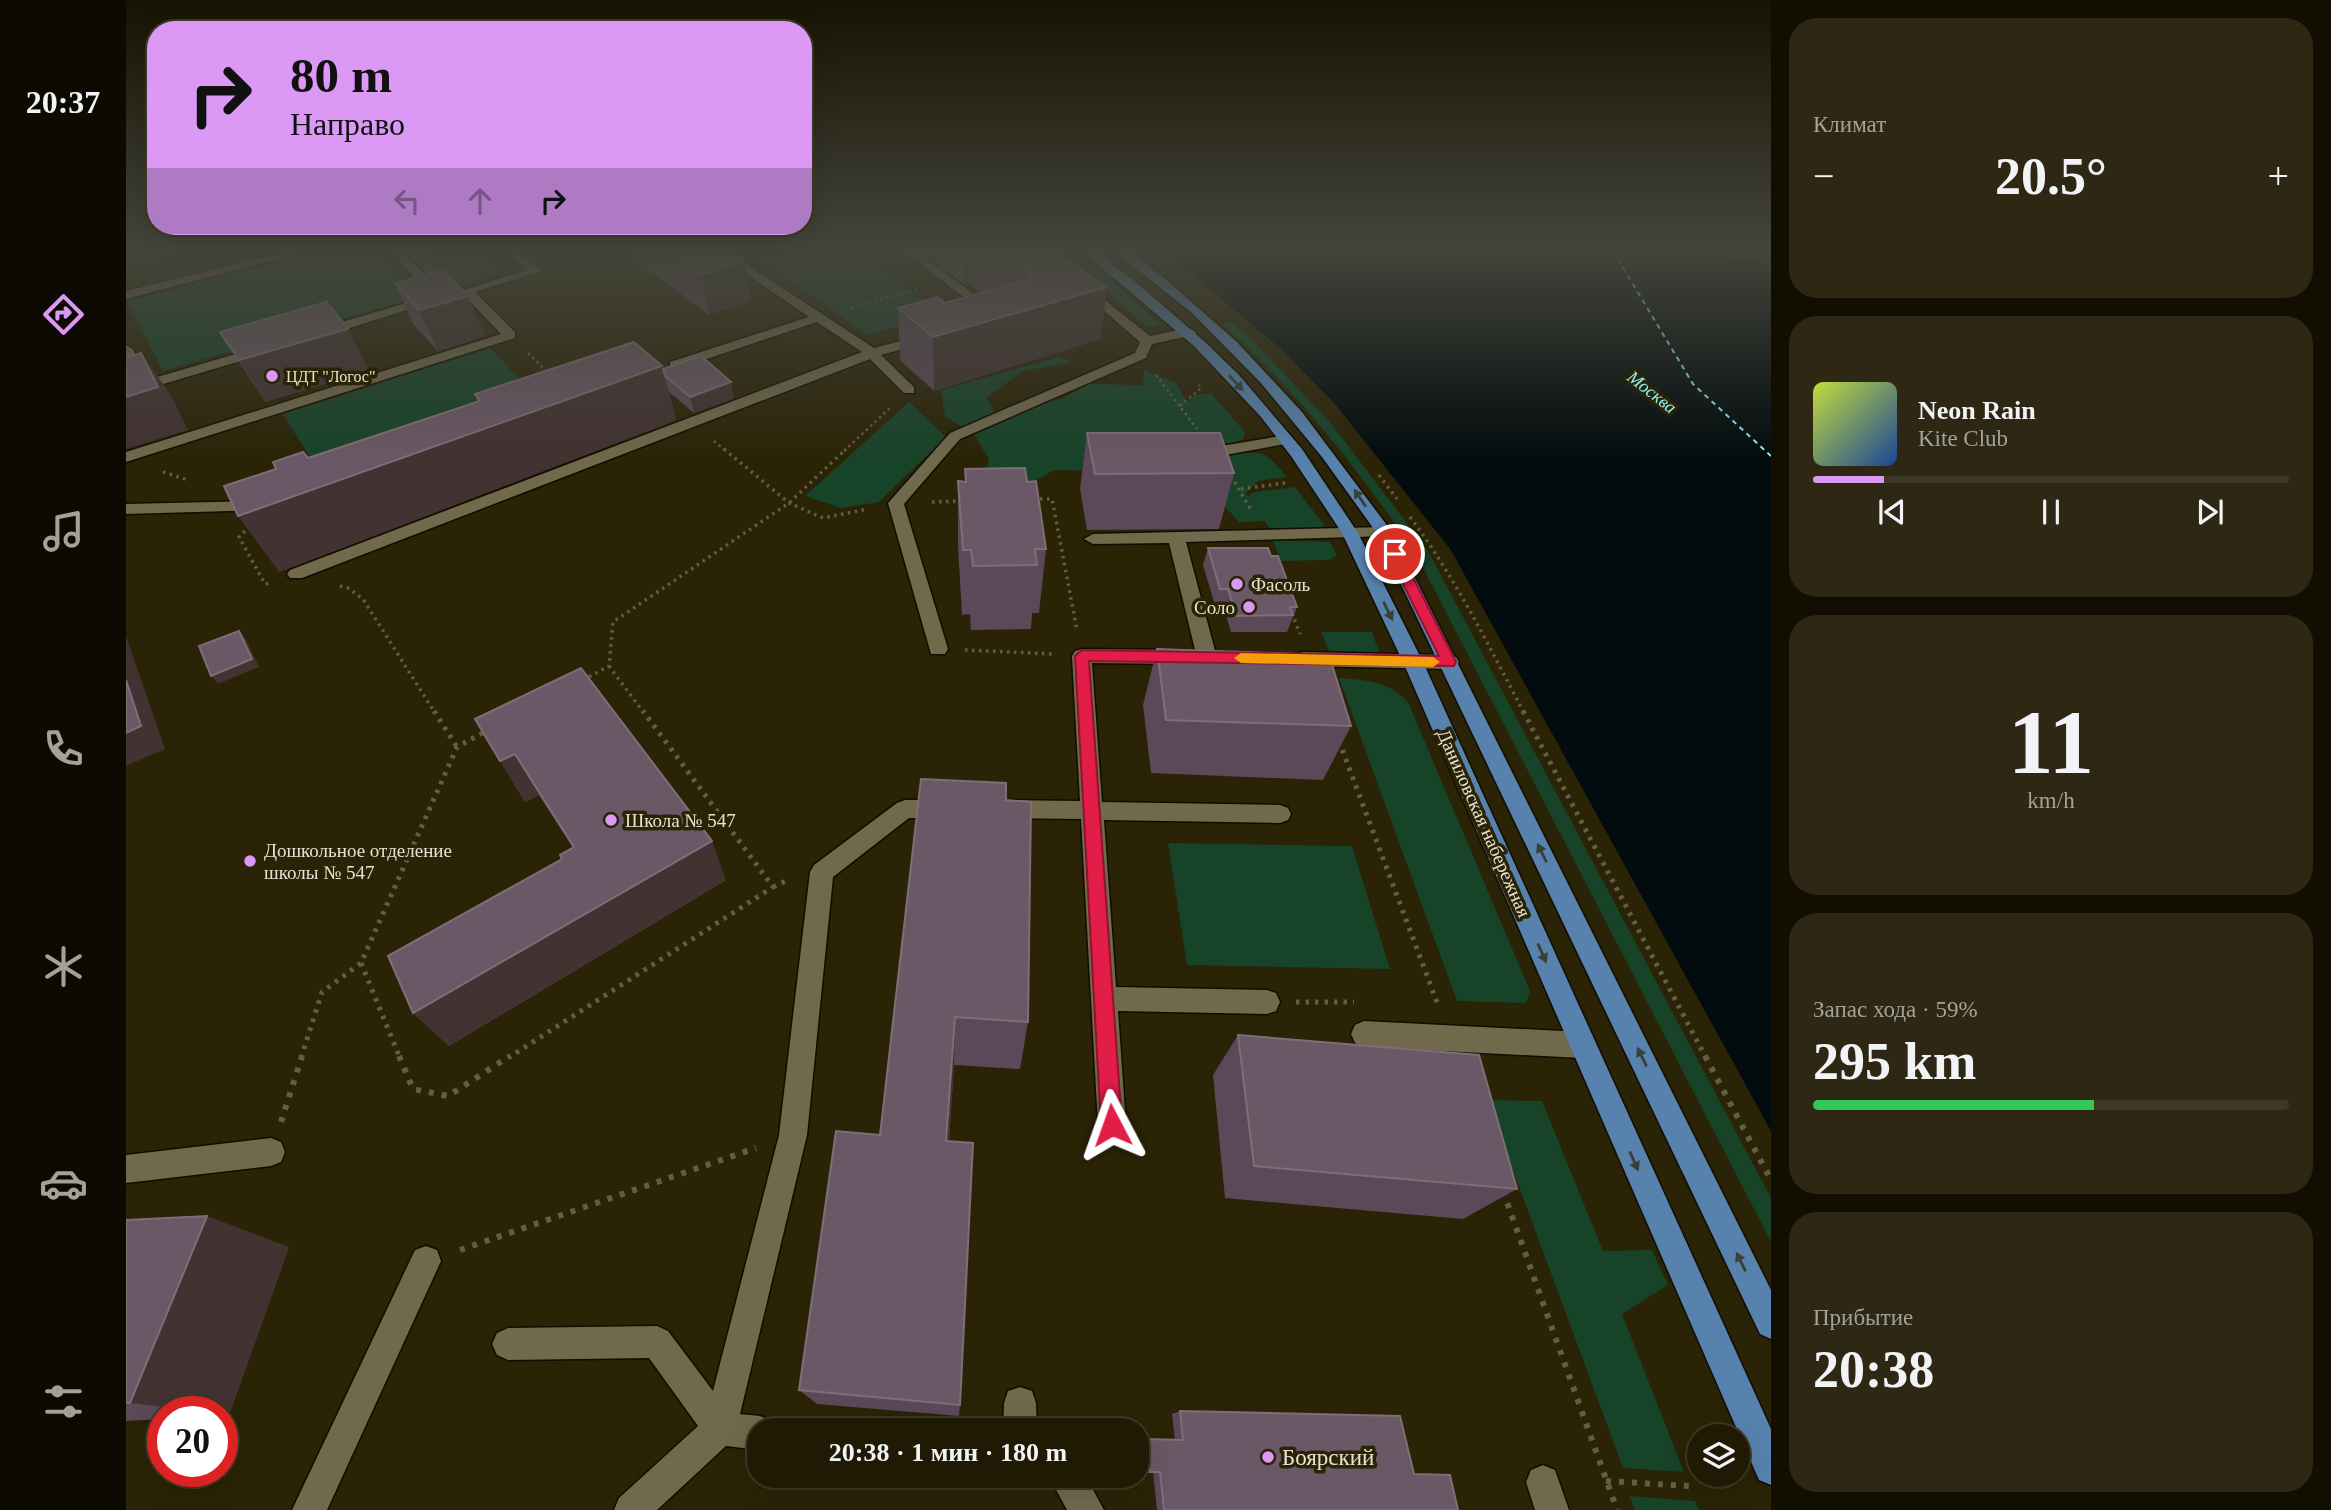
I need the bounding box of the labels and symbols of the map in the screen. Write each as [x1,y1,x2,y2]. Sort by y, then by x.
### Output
water label: Москва [1623,366,1681,417]
marker: ЦДТ "Логос" [264,368,280,384]
place label: ЦДТ "Логос" [286,368,375,386]
one-way arrow [1227,374,1243,391]
one-way arrow [1354,488,1367,508]
pin [1365,524,1425,584]
place label: Фасоль [1251,574,1311,595]
marker: Фасоль [1229,576,1245,592]
place label: Соло [1194,597,1235,618]
marker: Соло [1241,599,1257,615]
one-way arrow [1383,601,1394,621]
street label: Даниловская набережная [1433,726,1535,921]
place label: Школа № 547 [625,810,736,831]
marker: Школа № 547 [603,812,619,828]
place label: Дошкольное отделение школы № 547 [264,840,452,883]
one-way arrow [1536,843,1548,863]
marker: Дошкольное отделение школы № 547 [242,853,258,869]
one-way arrow [1536,943,1547,964]
one-way arrow [1636,1047,1647,1067]
position arrow [1075,1088,1149,1162]
one-way arrow [1629,1151,1640,1171]
one-way arrow [1736,1252,1747,1272]
speed limit sign: 20 [147,1396,238,1487]
place label: Боярский [1282,1445,1374,1470]
marker: Боярский [1260,1449,1276,1465]

